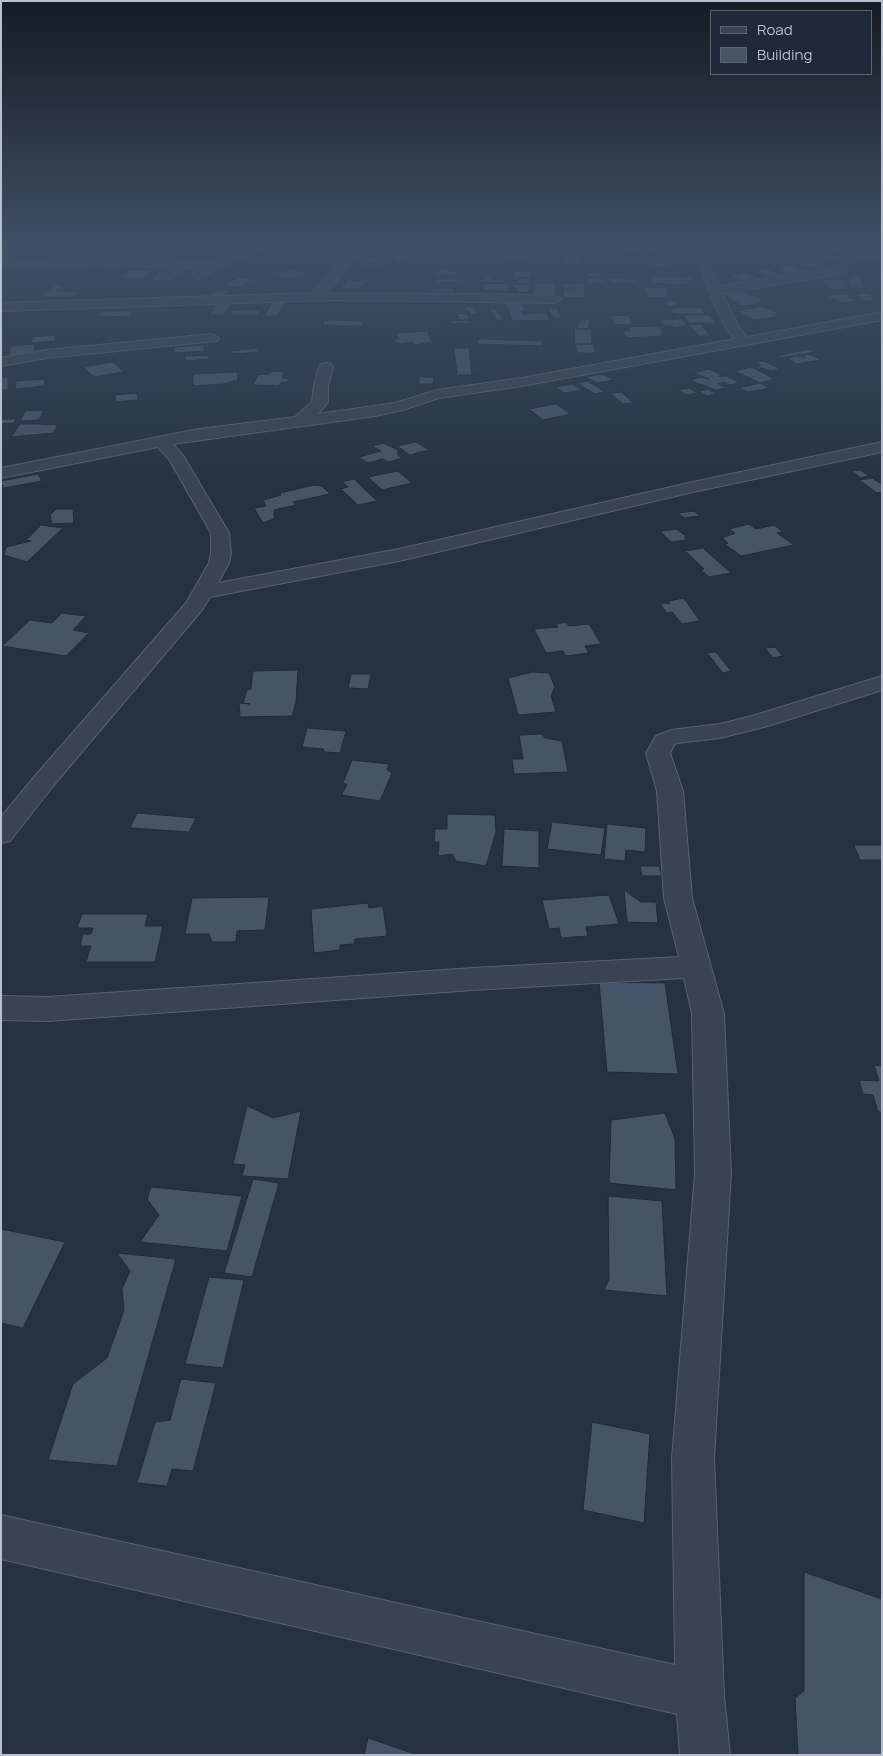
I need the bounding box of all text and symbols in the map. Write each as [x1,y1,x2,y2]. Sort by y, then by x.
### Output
legend [710,10,873,75]
text: Road [757,19,793,40]
text: Building [757,44,812,65]

